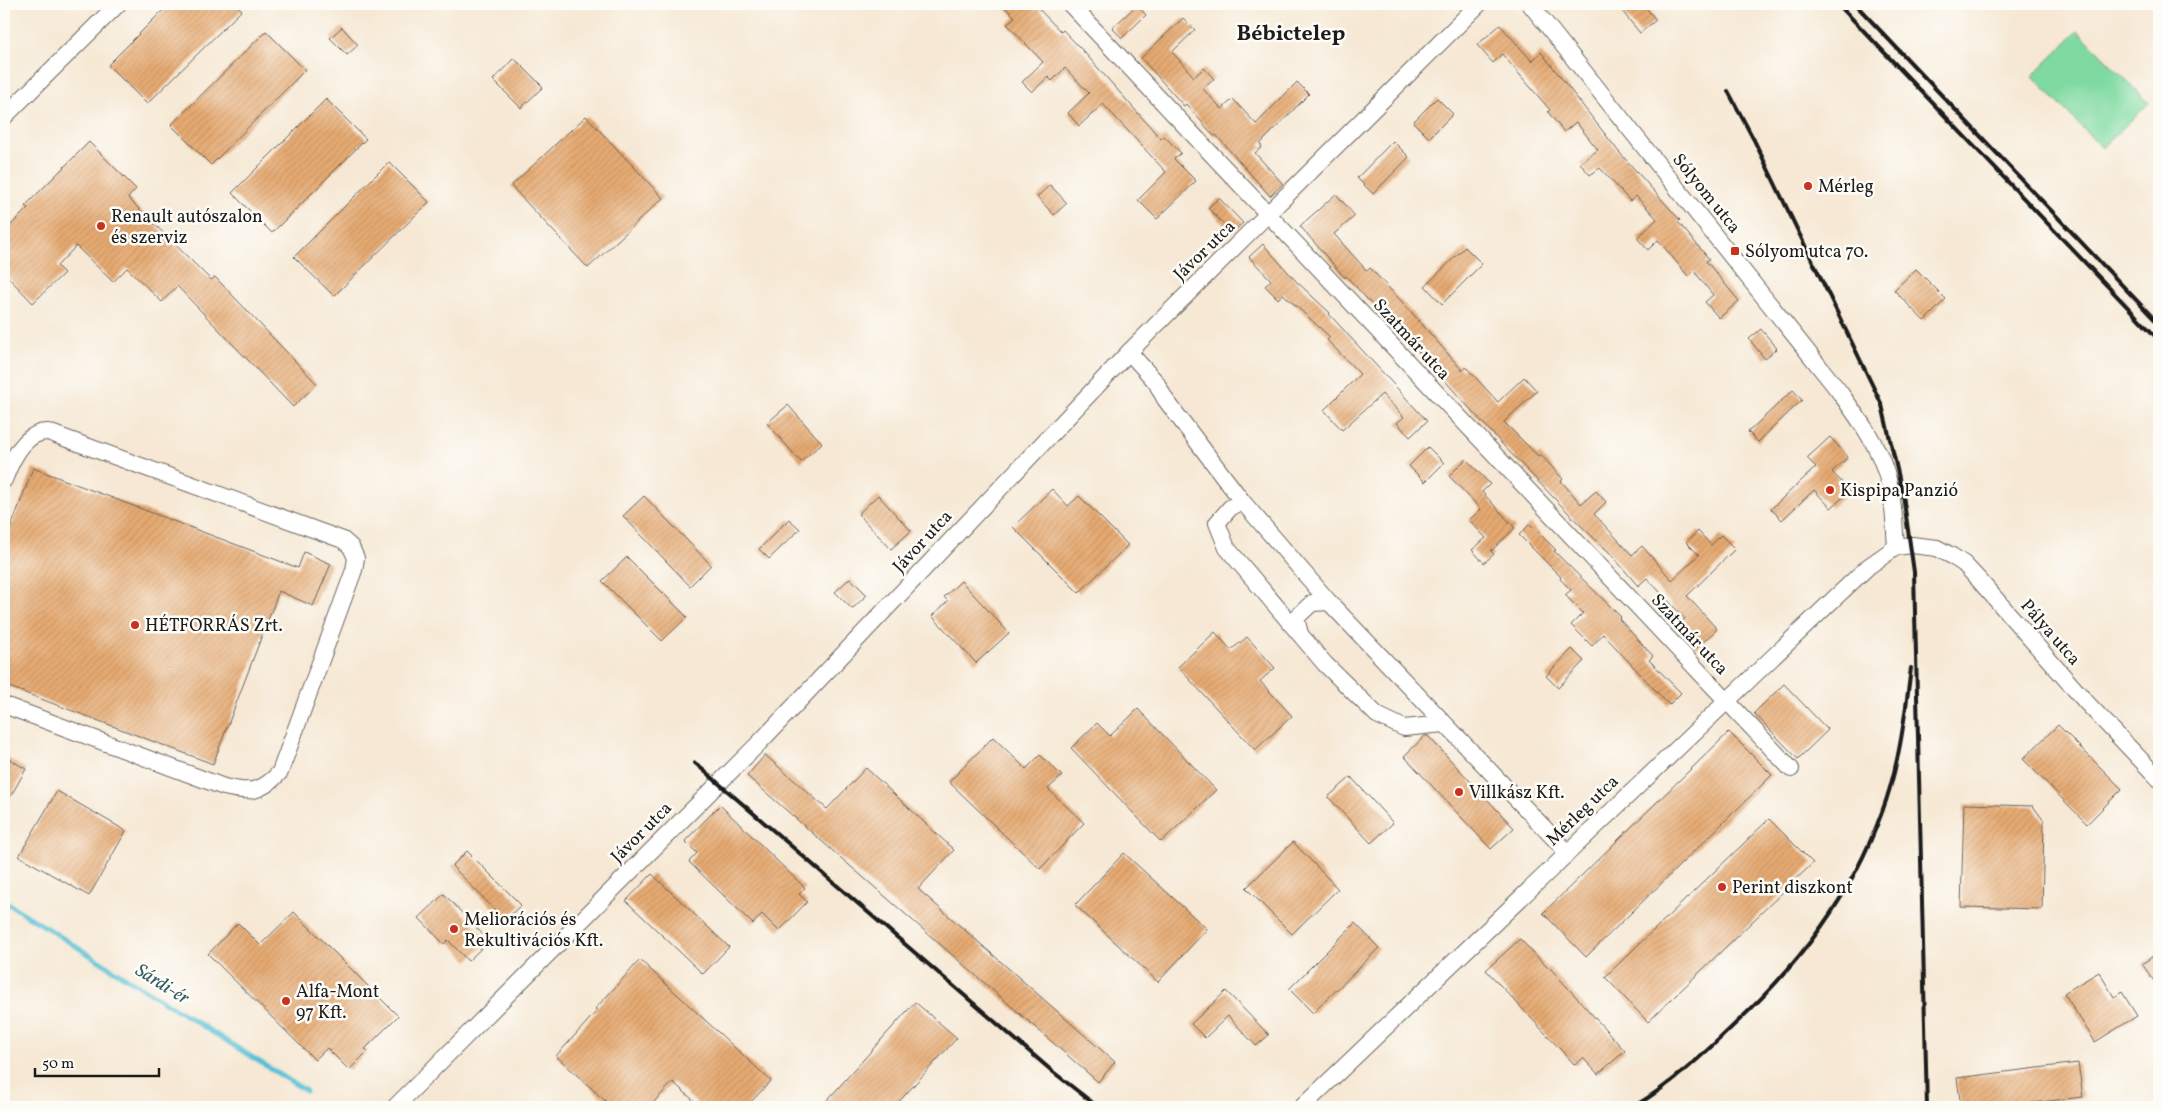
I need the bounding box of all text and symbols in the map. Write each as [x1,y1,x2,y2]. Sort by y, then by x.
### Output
district label: Bébictelep [1237,19,1345,50]
street label: Sólyom utca [1666,149,1746,239]
place label: Mérleg [1818,175,1874,200]
marker: Mérleg [1802,180,1814,192]
place label: Renault autószalon és szerviz [111,205,263,251]
street label: Jávor utca [1168,215,1242,287]
marker: Renault autószalon és szerviz [95,220,107,232]
place label: Sólyom utca 70. [1745,240,1868,265]
marker: Sólyom utca 70. [1729,245,1741,257]
street label: Szatmár utca [1367,294,1455,386]
place label: Kispipa Panzió [1840,479,1958,504]
marker: Kispipa Panzió [1824,484,1836,496]
street label: Jávor utca [887,505,959,579]
street label: Szatmár utca [1645,589,1733,681]
street label: Pálya utca [2014,594,2086,672]
place label: HÉTFORRÁS Zrt. [145,614,283,639]
marker: HÉTFORRÁS Zrt. [129,619,141,631]
street label: Mérleg utca [1541,770,1625,852]
place label: Villkász Kft. [1469,781,1565,806]
marker: Villkász Kft. [1453,786,1465,798]
street label: Jávor utca [606,797,678,869]
place label: Perint diszkont [1732,876,1853,901]
marker: Perint diszkont [1716,881,1728,893]
place label: Meliorációs és Rekultivációs Kft. [464,908,603,954]
marker: Meliorációs és Rekultivációs Kft. [448,923,460,935]
water label: Sárdi-ér [130,958,195,1012]
place label: Alfa-Mont 97 Kft. [296,980,379,1026]
marker: Alfa-Mont 97 Kft. [280,995,292,1007]
scale bar [35,1046,159,1078]
text: 50 m [42,1054,74,1075]

